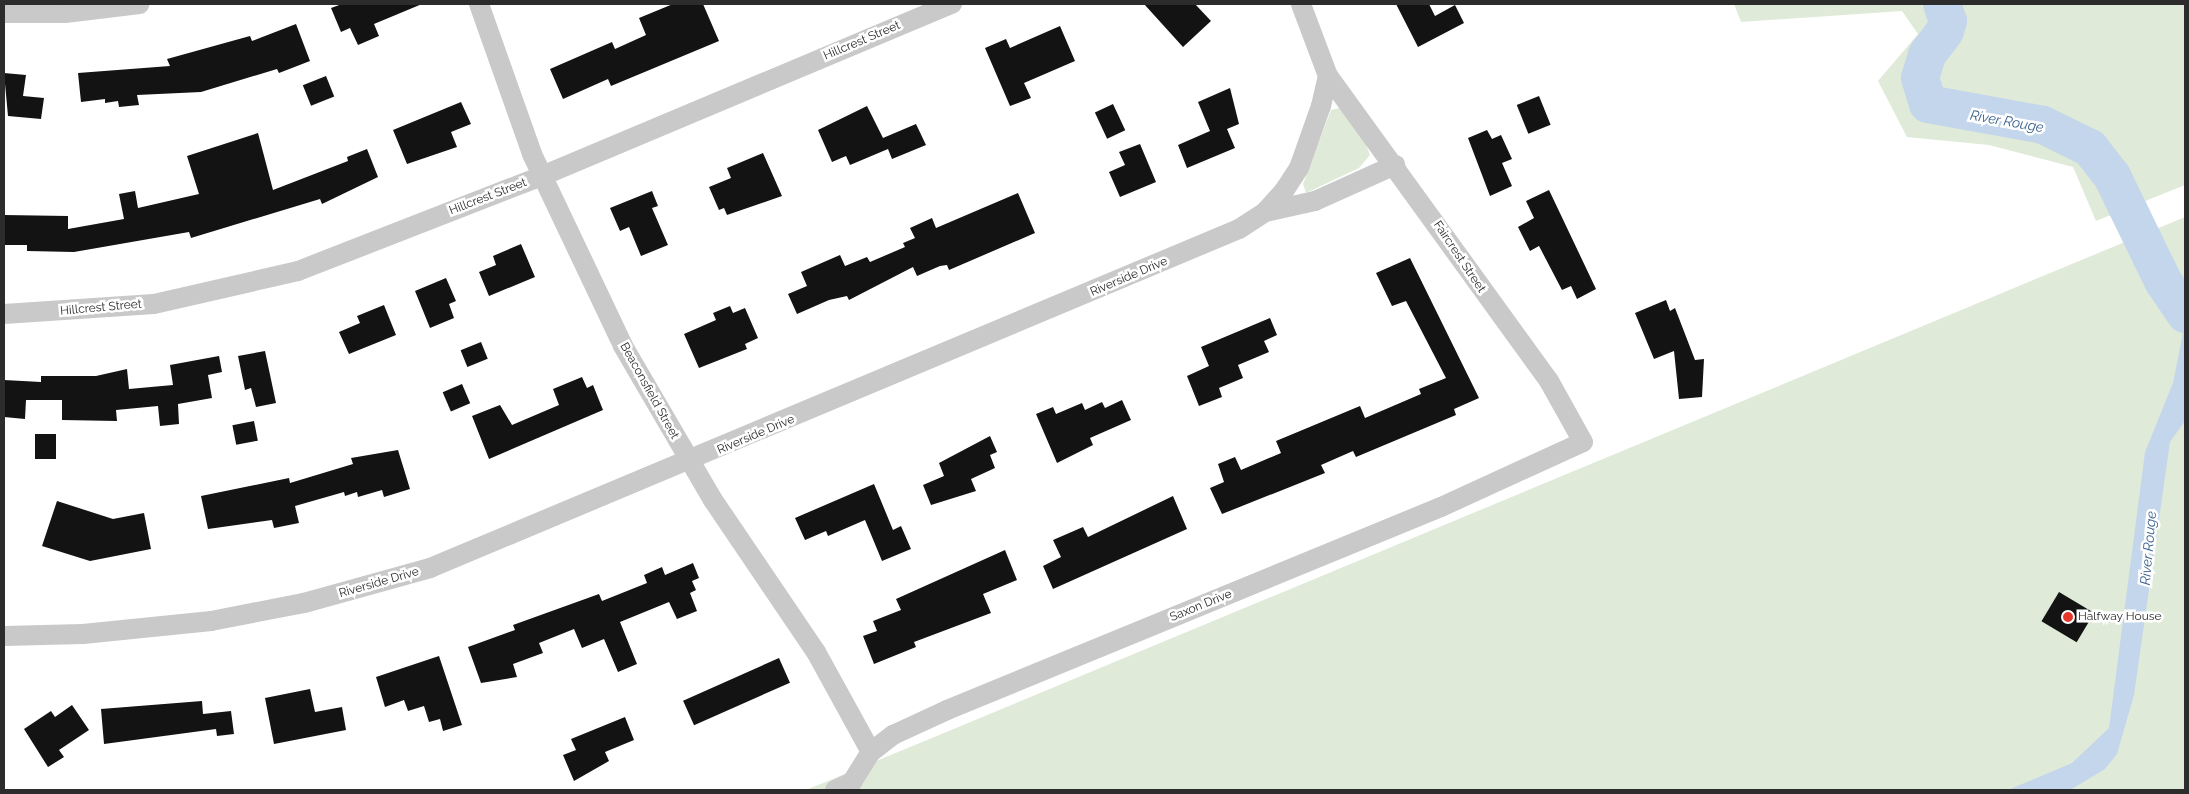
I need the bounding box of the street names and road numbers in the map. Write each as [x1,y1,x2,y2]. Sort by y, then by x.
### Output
street label: Hillcrest Street [822,18,902,64]
street label: Hillcrest Street [447,176,529,218]
street label: Faircrest Street [1430,218,1488,296]
street label: Riverside Drive [1088,254,1170,300]
street label: Hillcrest Street [60,297,142,319]
street label: Beaconsfield Street [616,340,682,442]
street label: Riverside Drive [715,412,797,458]
street label: Riverside Drive [337,565,421,601]
street label: Saxon Drive [1168,587,1234,625]

